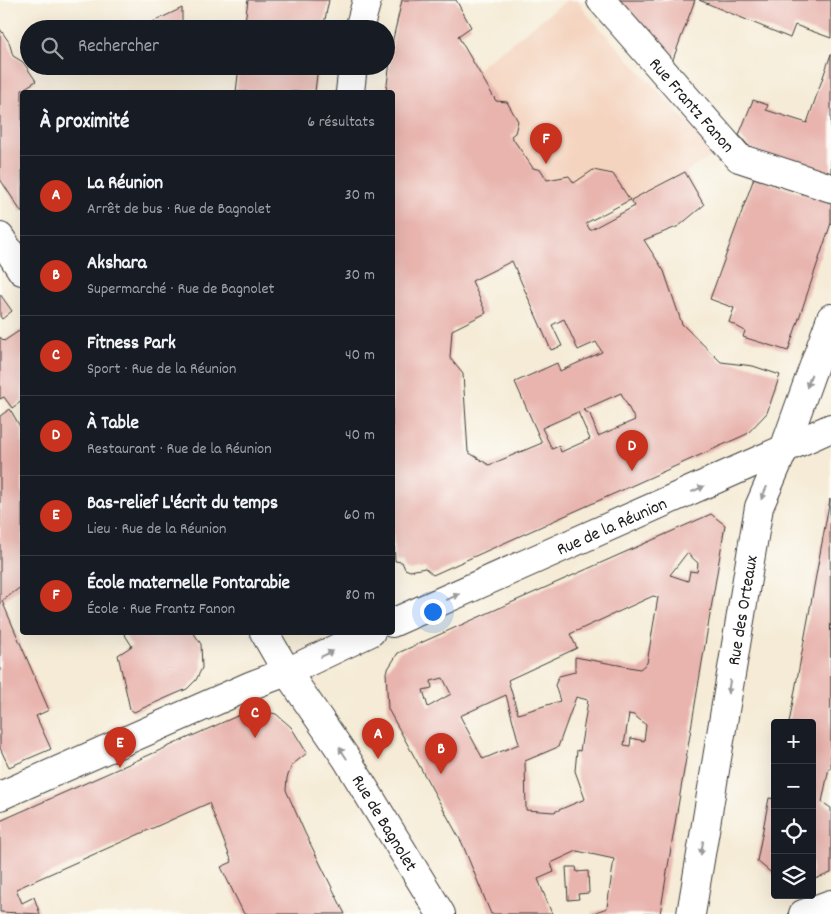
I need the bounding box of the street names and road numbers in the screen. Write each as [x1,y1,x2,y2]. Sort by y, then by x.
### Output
street label: Rue Frantz Fanon [642,53,739,159]
street label: Rue de la Réunion [553,493,671,563]
street label: Rue des Orteaux [723,553,766,668]
street label: Rue de Bagnolet [344,771,422,877]

